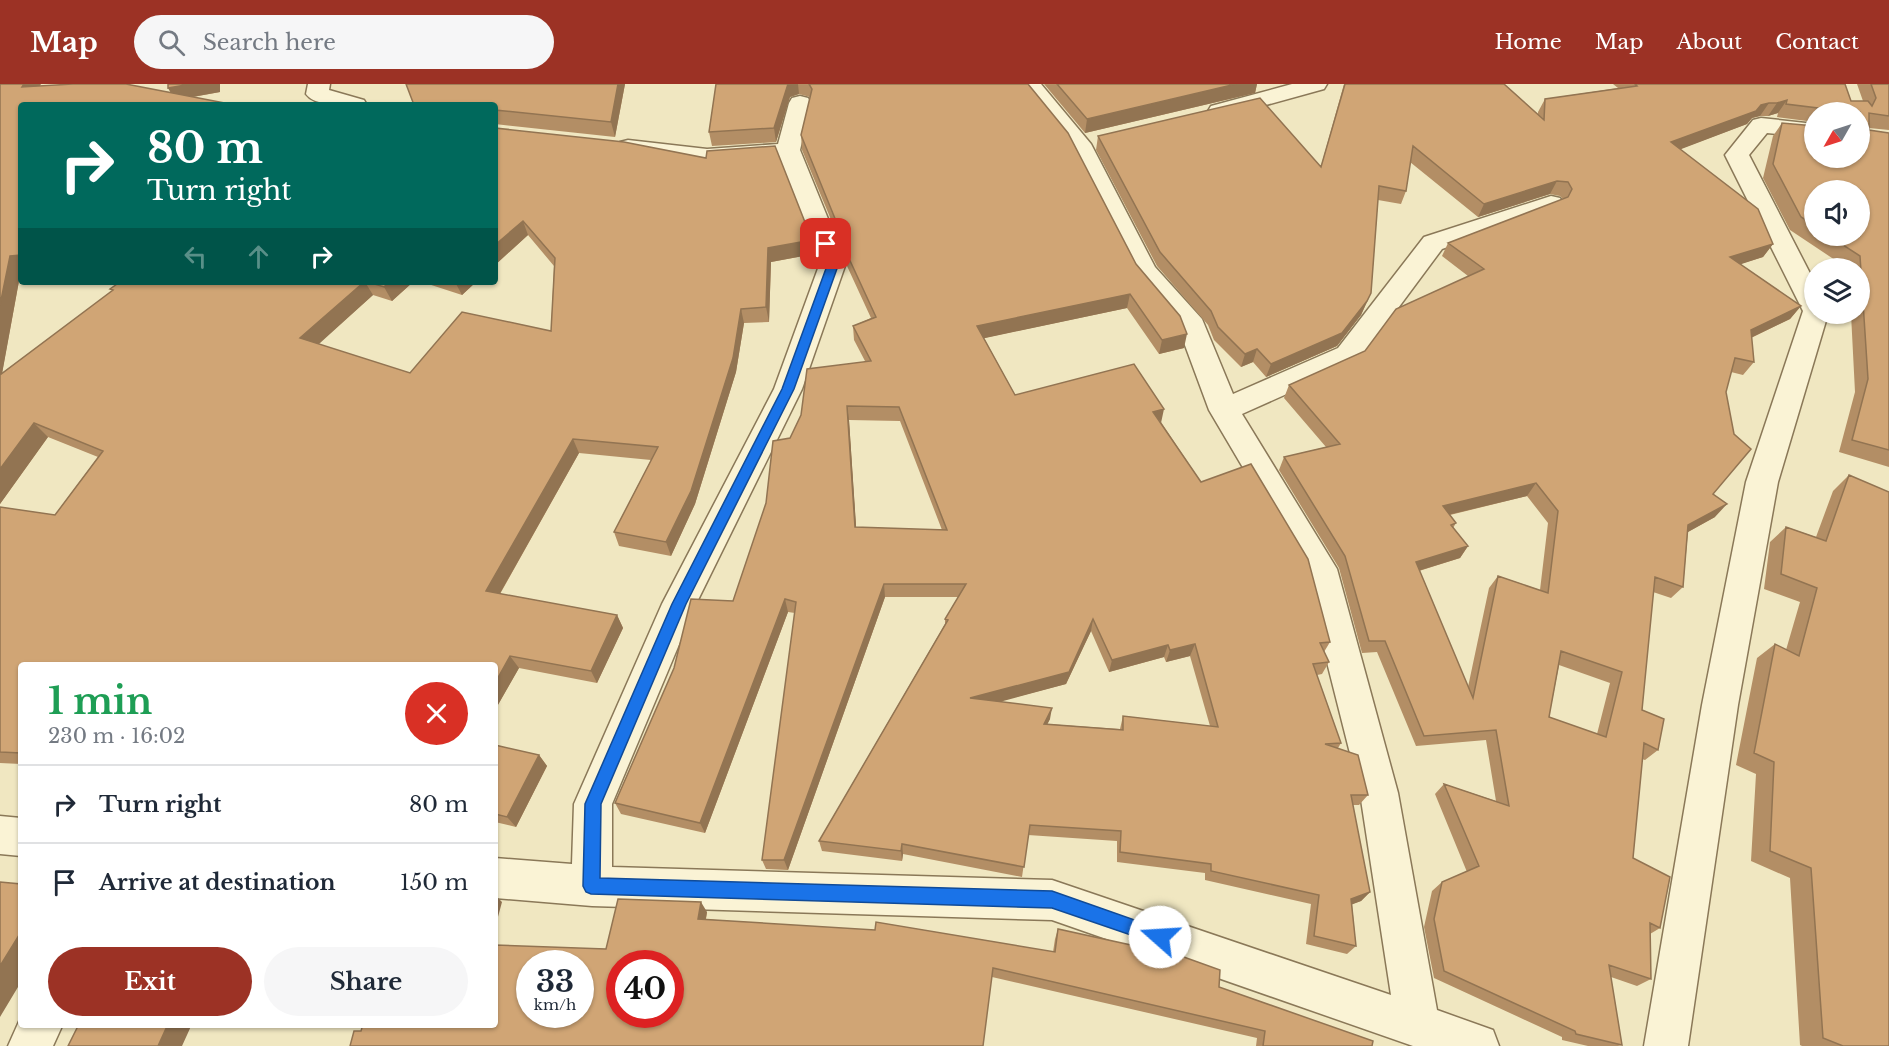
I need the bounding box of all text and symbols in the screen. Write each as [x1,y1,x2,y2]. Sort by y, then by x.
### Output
search box [134,15,554,69]
text: Map [30,25,98,60]
icon: search [155,26,188,59]
text: Search here [203,29,336,56]
text: Home [1495,29,1562,55]
text: Map [1595,29,1643,55]
text: About [1676,29,1742,55]
text: Contact [1775,29,1859,55]
north arrow [1804,102,1870,168]
map controls [1804,102,1870,324]
text: 80 m [147,122,263,174]
icon: right [48,126,126,204]
text: Turn right [147,174,291,207]
button: sound [1804,180,1870,246]
pin [800,218,851,269]
icon: arrive [809,227,842,260]
icon: left [179,240,212,273]
icon: ahead [242,240,275,273]
icon: right [305,240,338,273]
button: layers [1804,258,1870,324]
text: 1 min [48,679,152,724]
button: close [405,682,468,745]
text: 230 m · 16:02 [48,724,185,748]
icon: right [48,788,81,821]
text: Turn right [99,791,221,818]
text: 80 m [409,791,468,818]
icon: arrive [48,866,81,899]
text: Arrive at destination [99,869,336,896]
text: 150 m [400,869,468,896]
position arrow [1128,905,1192,969]
button: Exit [48,947,252,1016]
button: Share [264,947,468,1016]
speed limit sign: 40 [606,950,684,1028]
text: 33 [536,963,574,1000]
text: km/h [534,995,576,1014]

